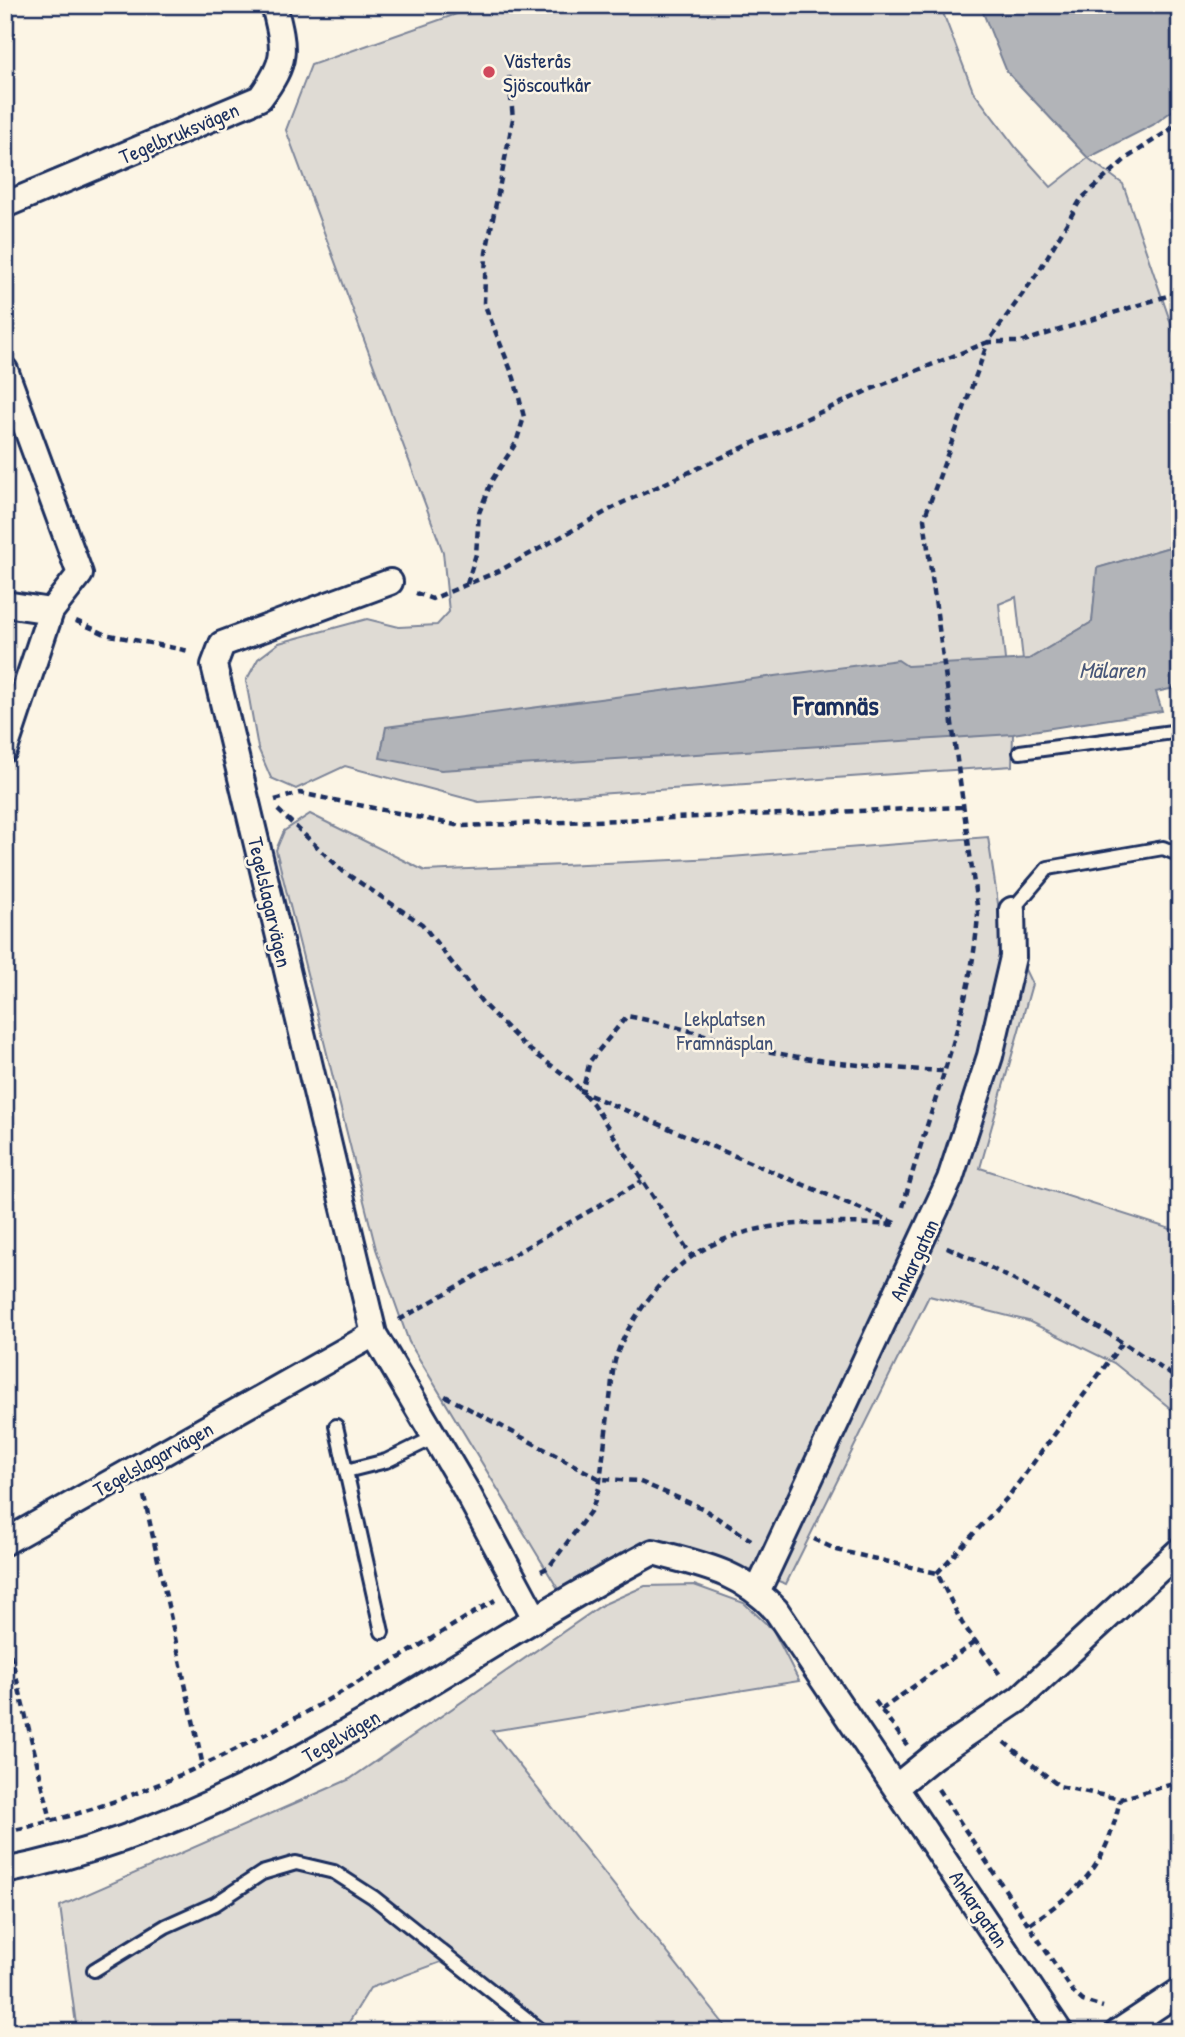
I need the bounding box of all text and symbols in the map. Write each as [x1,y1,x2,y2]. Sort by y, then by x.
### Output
place label: Västerås Sjöscoutkår [503,46,591,99]
marker: Västerås Sjöscoutkår [481,64,497,80]
street label: Tegelbruksvägen [115,95,243,171]
water label: Mälaren [1079,654,1147,685]
district label: Framnäs [792,686,879,724]
street label: Tegelslagarvägen [241,834,299,970]
park label: Lekplatsen Framnäsplan [676,1004,773,1057]
street label: Ankargatan [882,1214,946,1306]
street label: Tegelslagarvägen [88,1414,218,1504]
street label: Tegelvägen [297,1702,385,1770]
street label: Ankargatan [943,1865,1015,1953]

